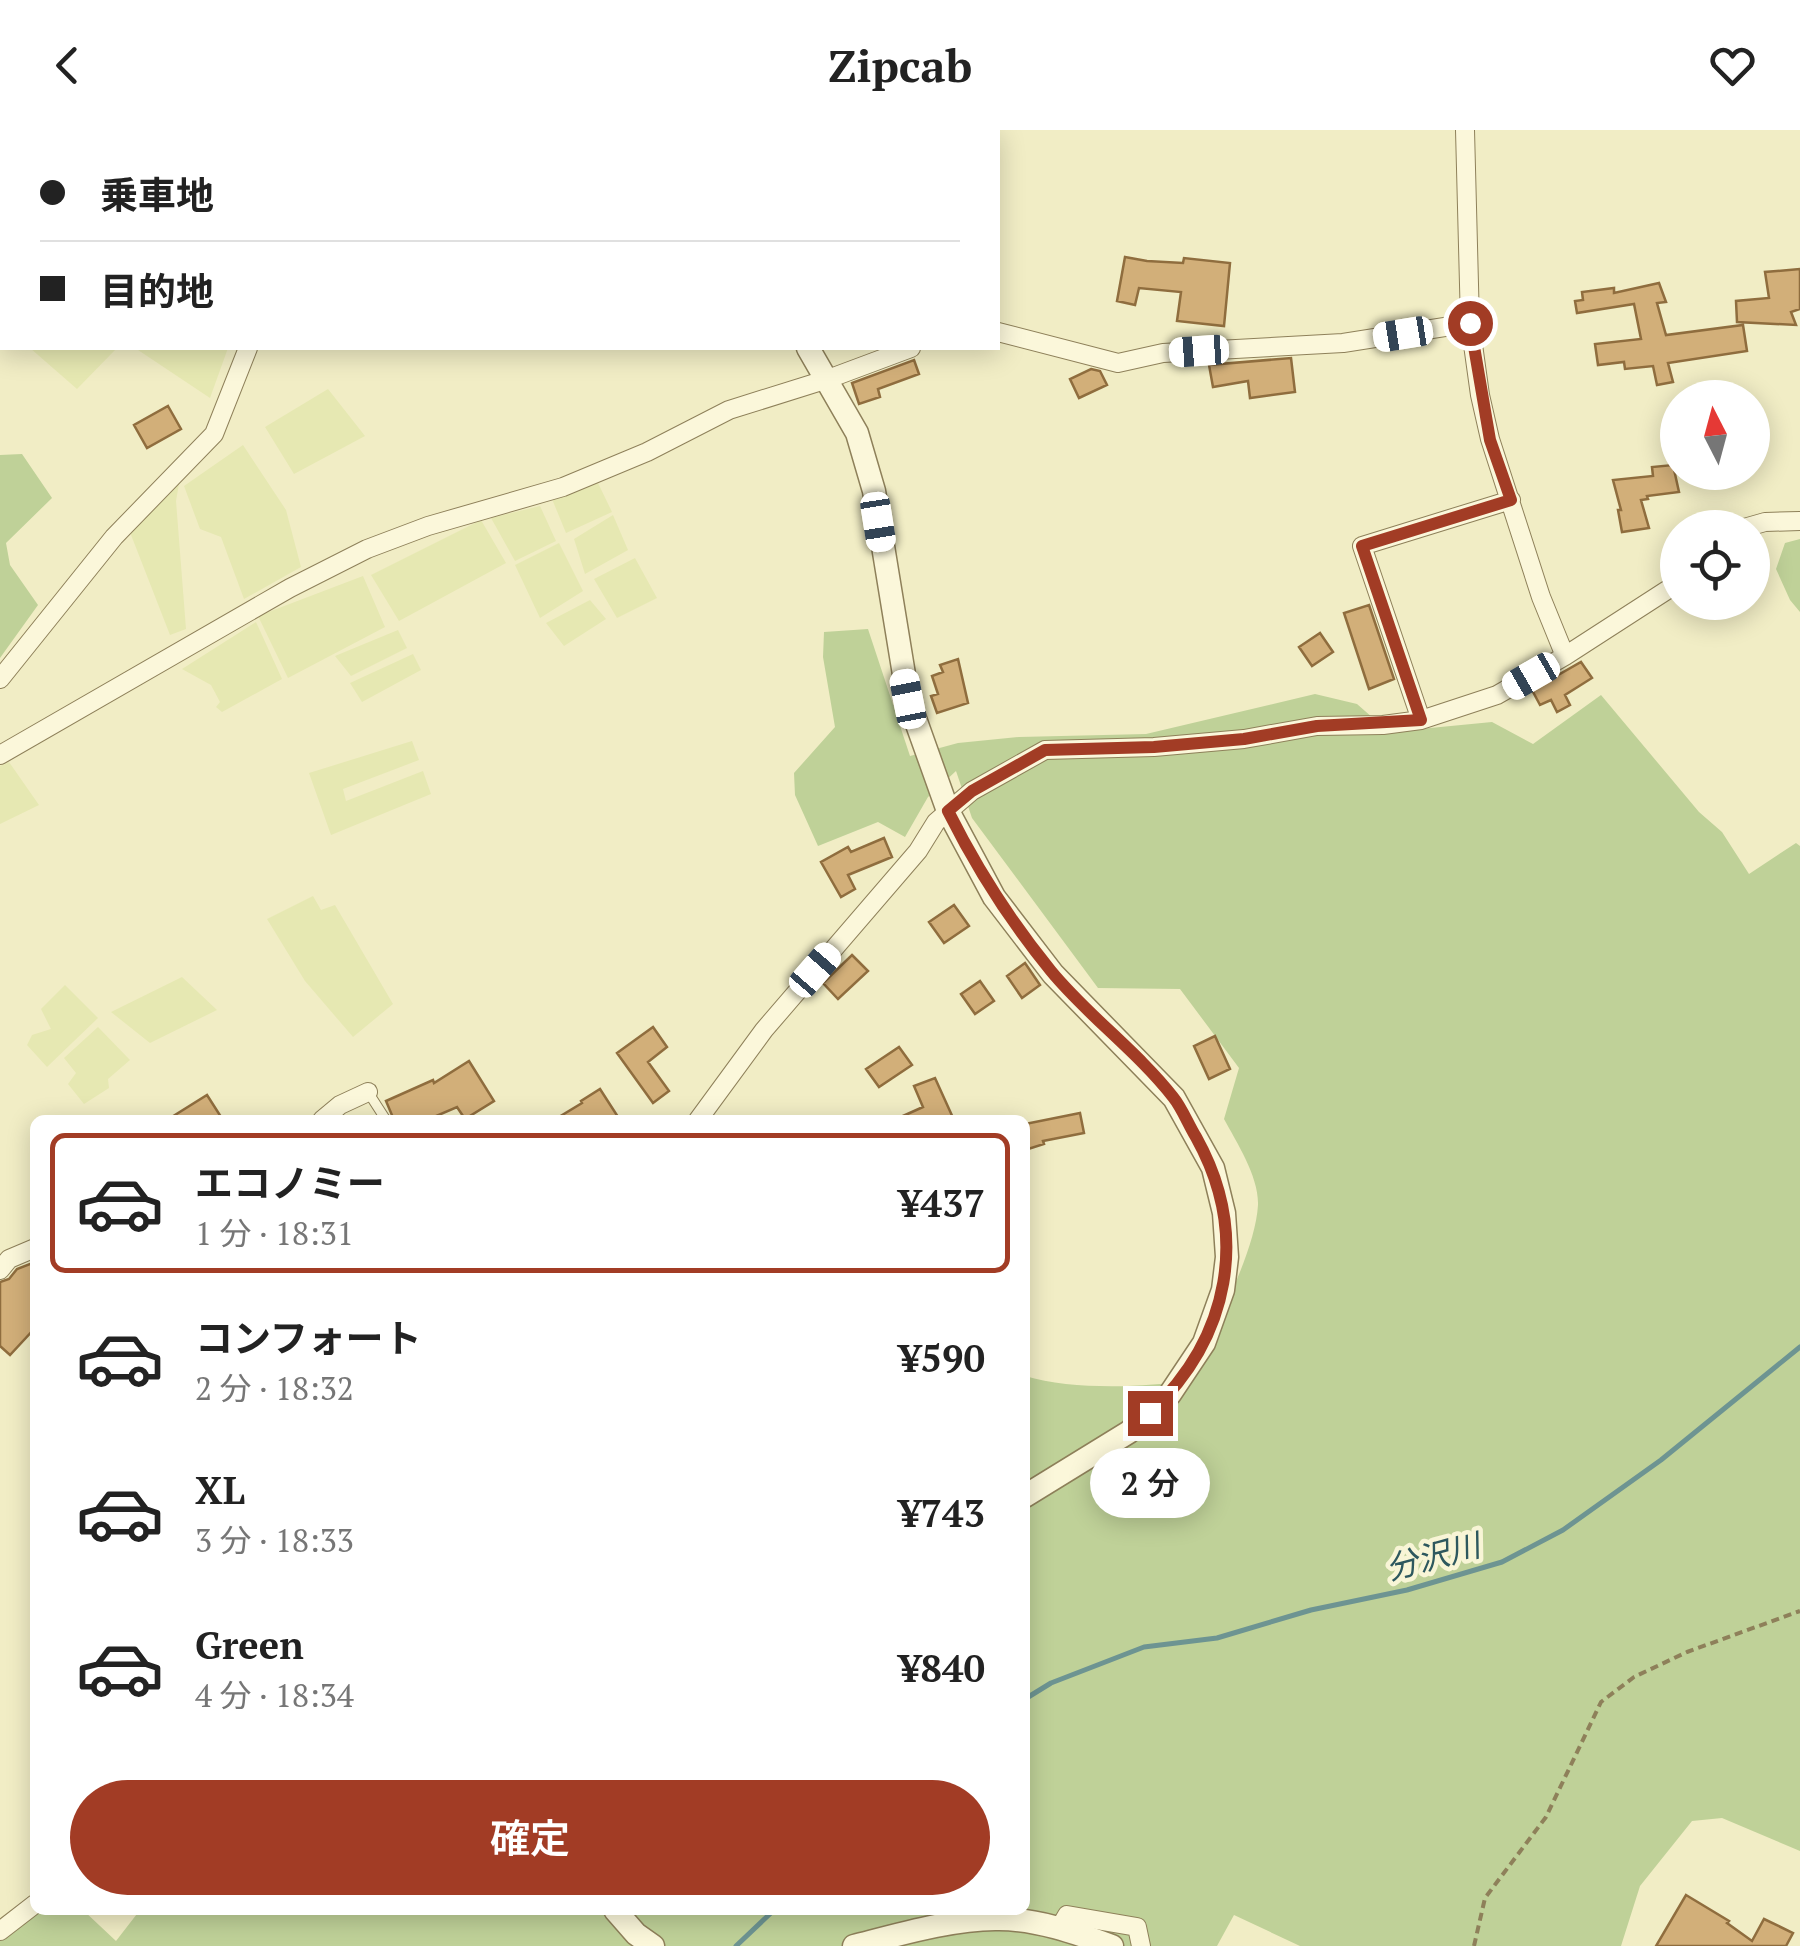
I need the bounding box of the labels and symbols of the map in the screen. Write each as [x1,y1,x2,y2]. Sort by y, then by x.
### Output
route start [1448,301,1493,346]
car [1371,314,1435,354]
car [1168,334,1230,368]
north arrow [1660,380,1770,490]
car [858,490,898,554]
car [1498,648,1564,704]
car [888,667,928,731]
car [784,938,846,1002]
route end [1128,1391,1173,1436]
callout: 2 分 [1090,1448,1210,1518]
water label: 分沢川 [1381,1523,1487,1589]

